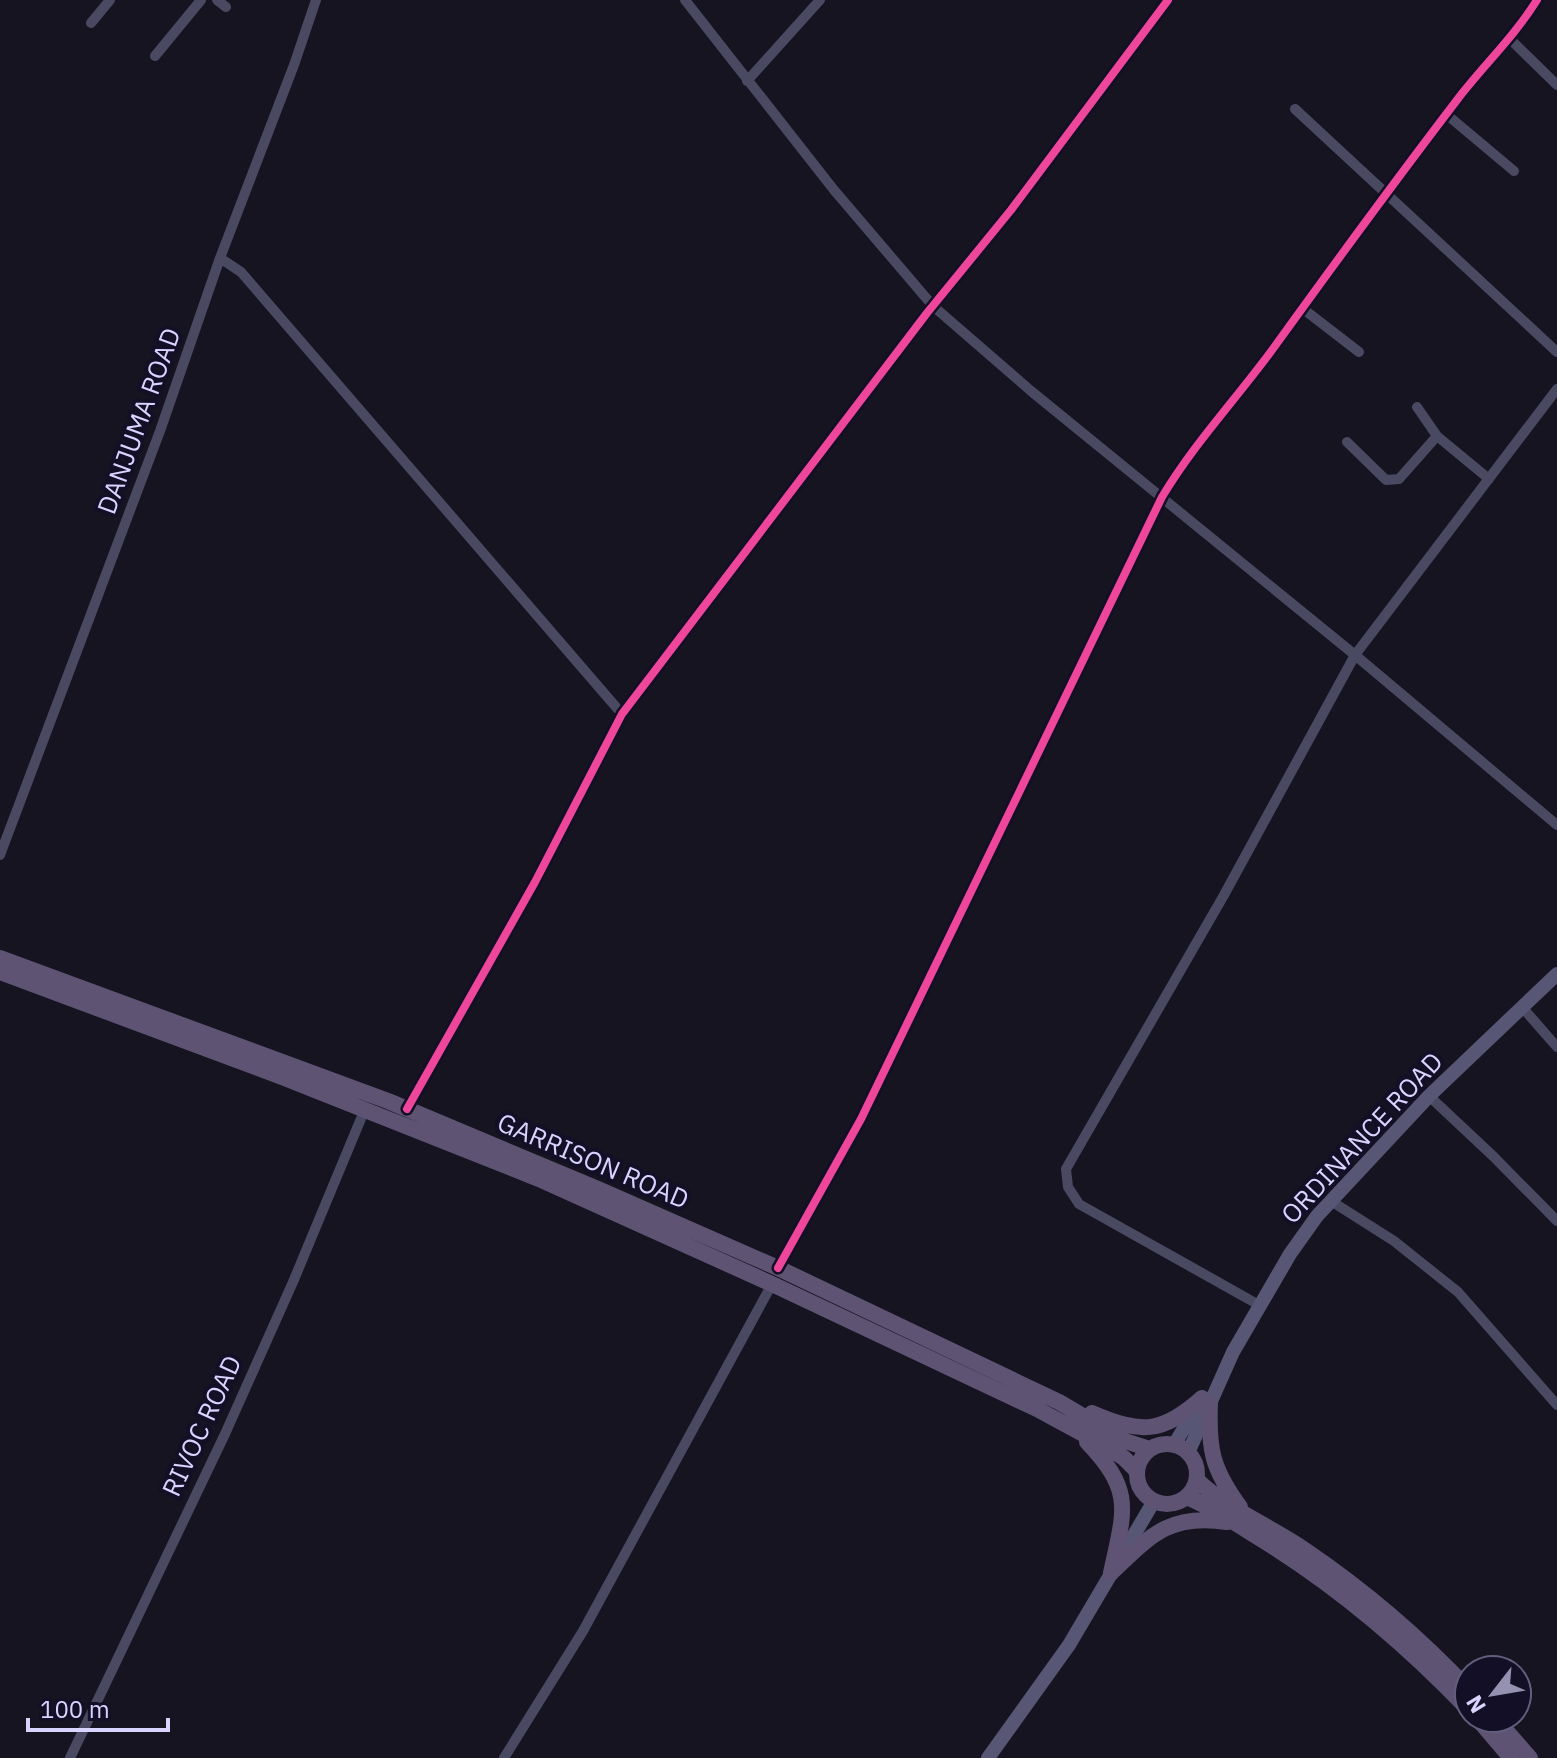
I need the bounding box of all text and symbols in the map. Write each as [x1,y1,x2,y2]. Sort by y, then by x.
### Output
street label: DANJUMA ROAD [89,323,187,518]
street label: ORDINANCE ROAD [1273,1044,1449,1230]
street label: GARRISON ROAD [492,1104,694,1216]
street label: RIVOC ROAD [154,1350,249,1502]
north arrow [1453,1654,1533,1734]
scale bar [28,1682,168,1732]
text: N [1459,1690,1492,1719]
text: 100 m [40,1693,110,1725]

